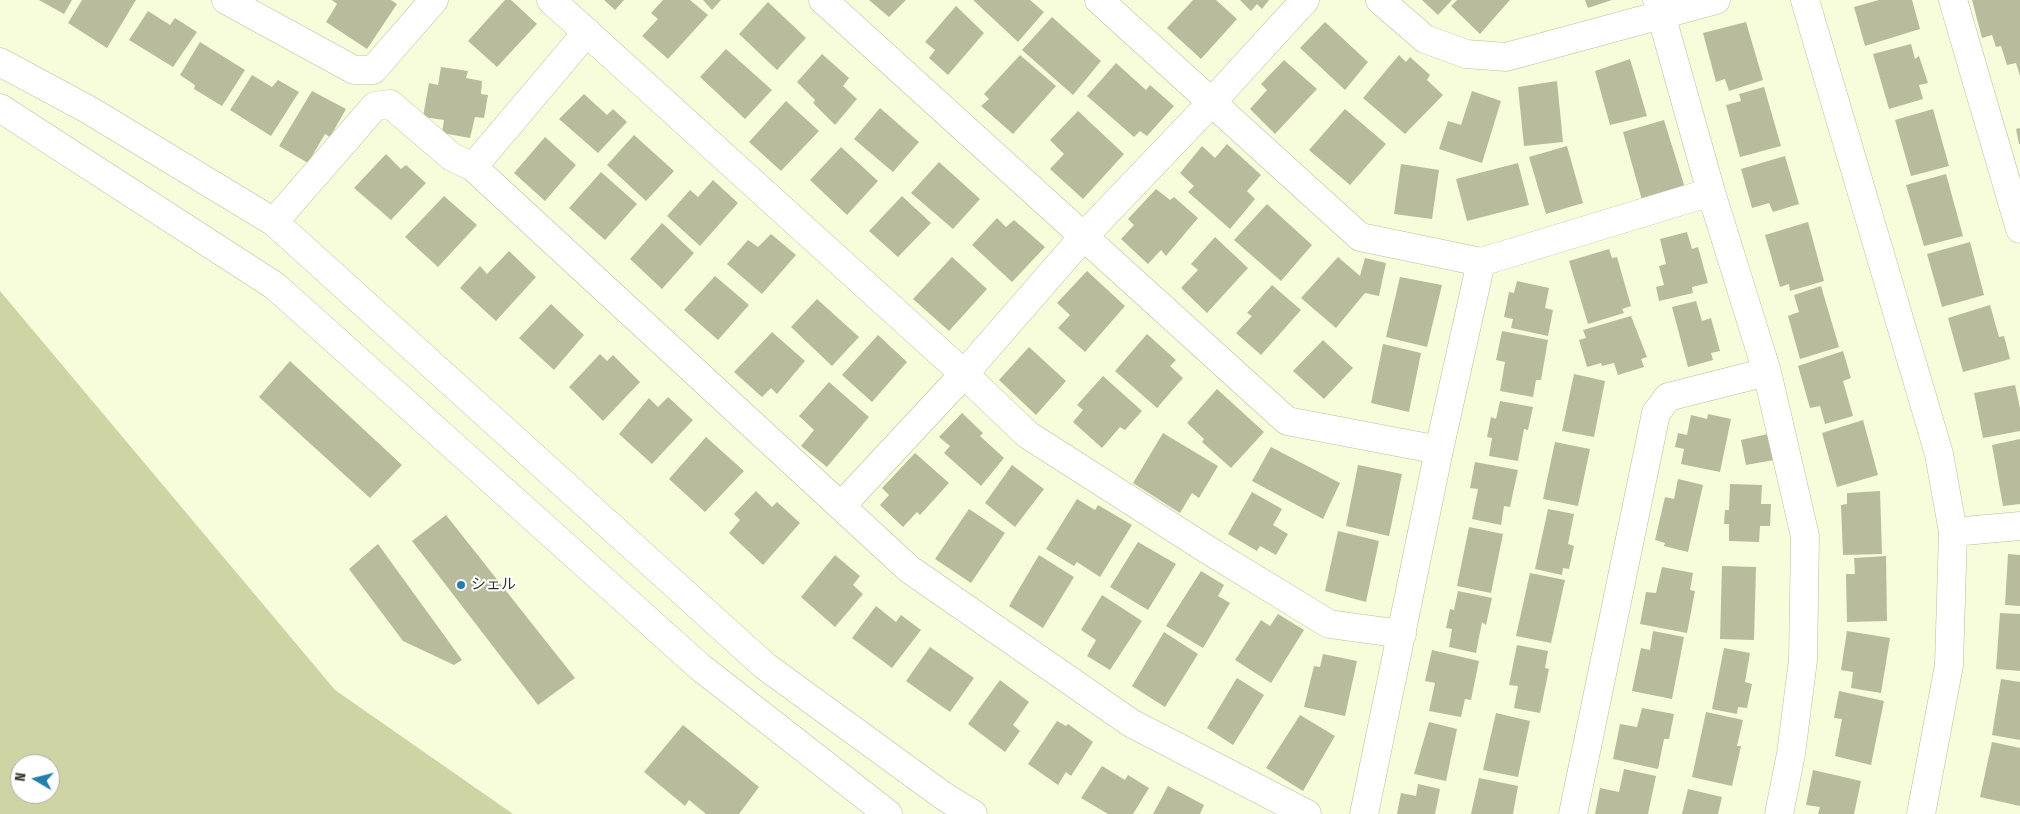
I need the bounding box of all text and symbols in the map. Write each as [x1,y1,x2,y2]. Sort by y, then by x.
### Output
place label: シェル [471,576,516,594]
marker: シェル [455,579,467,591]
north arrow [10,754,60,804]
text: N [12,772,30,782]

